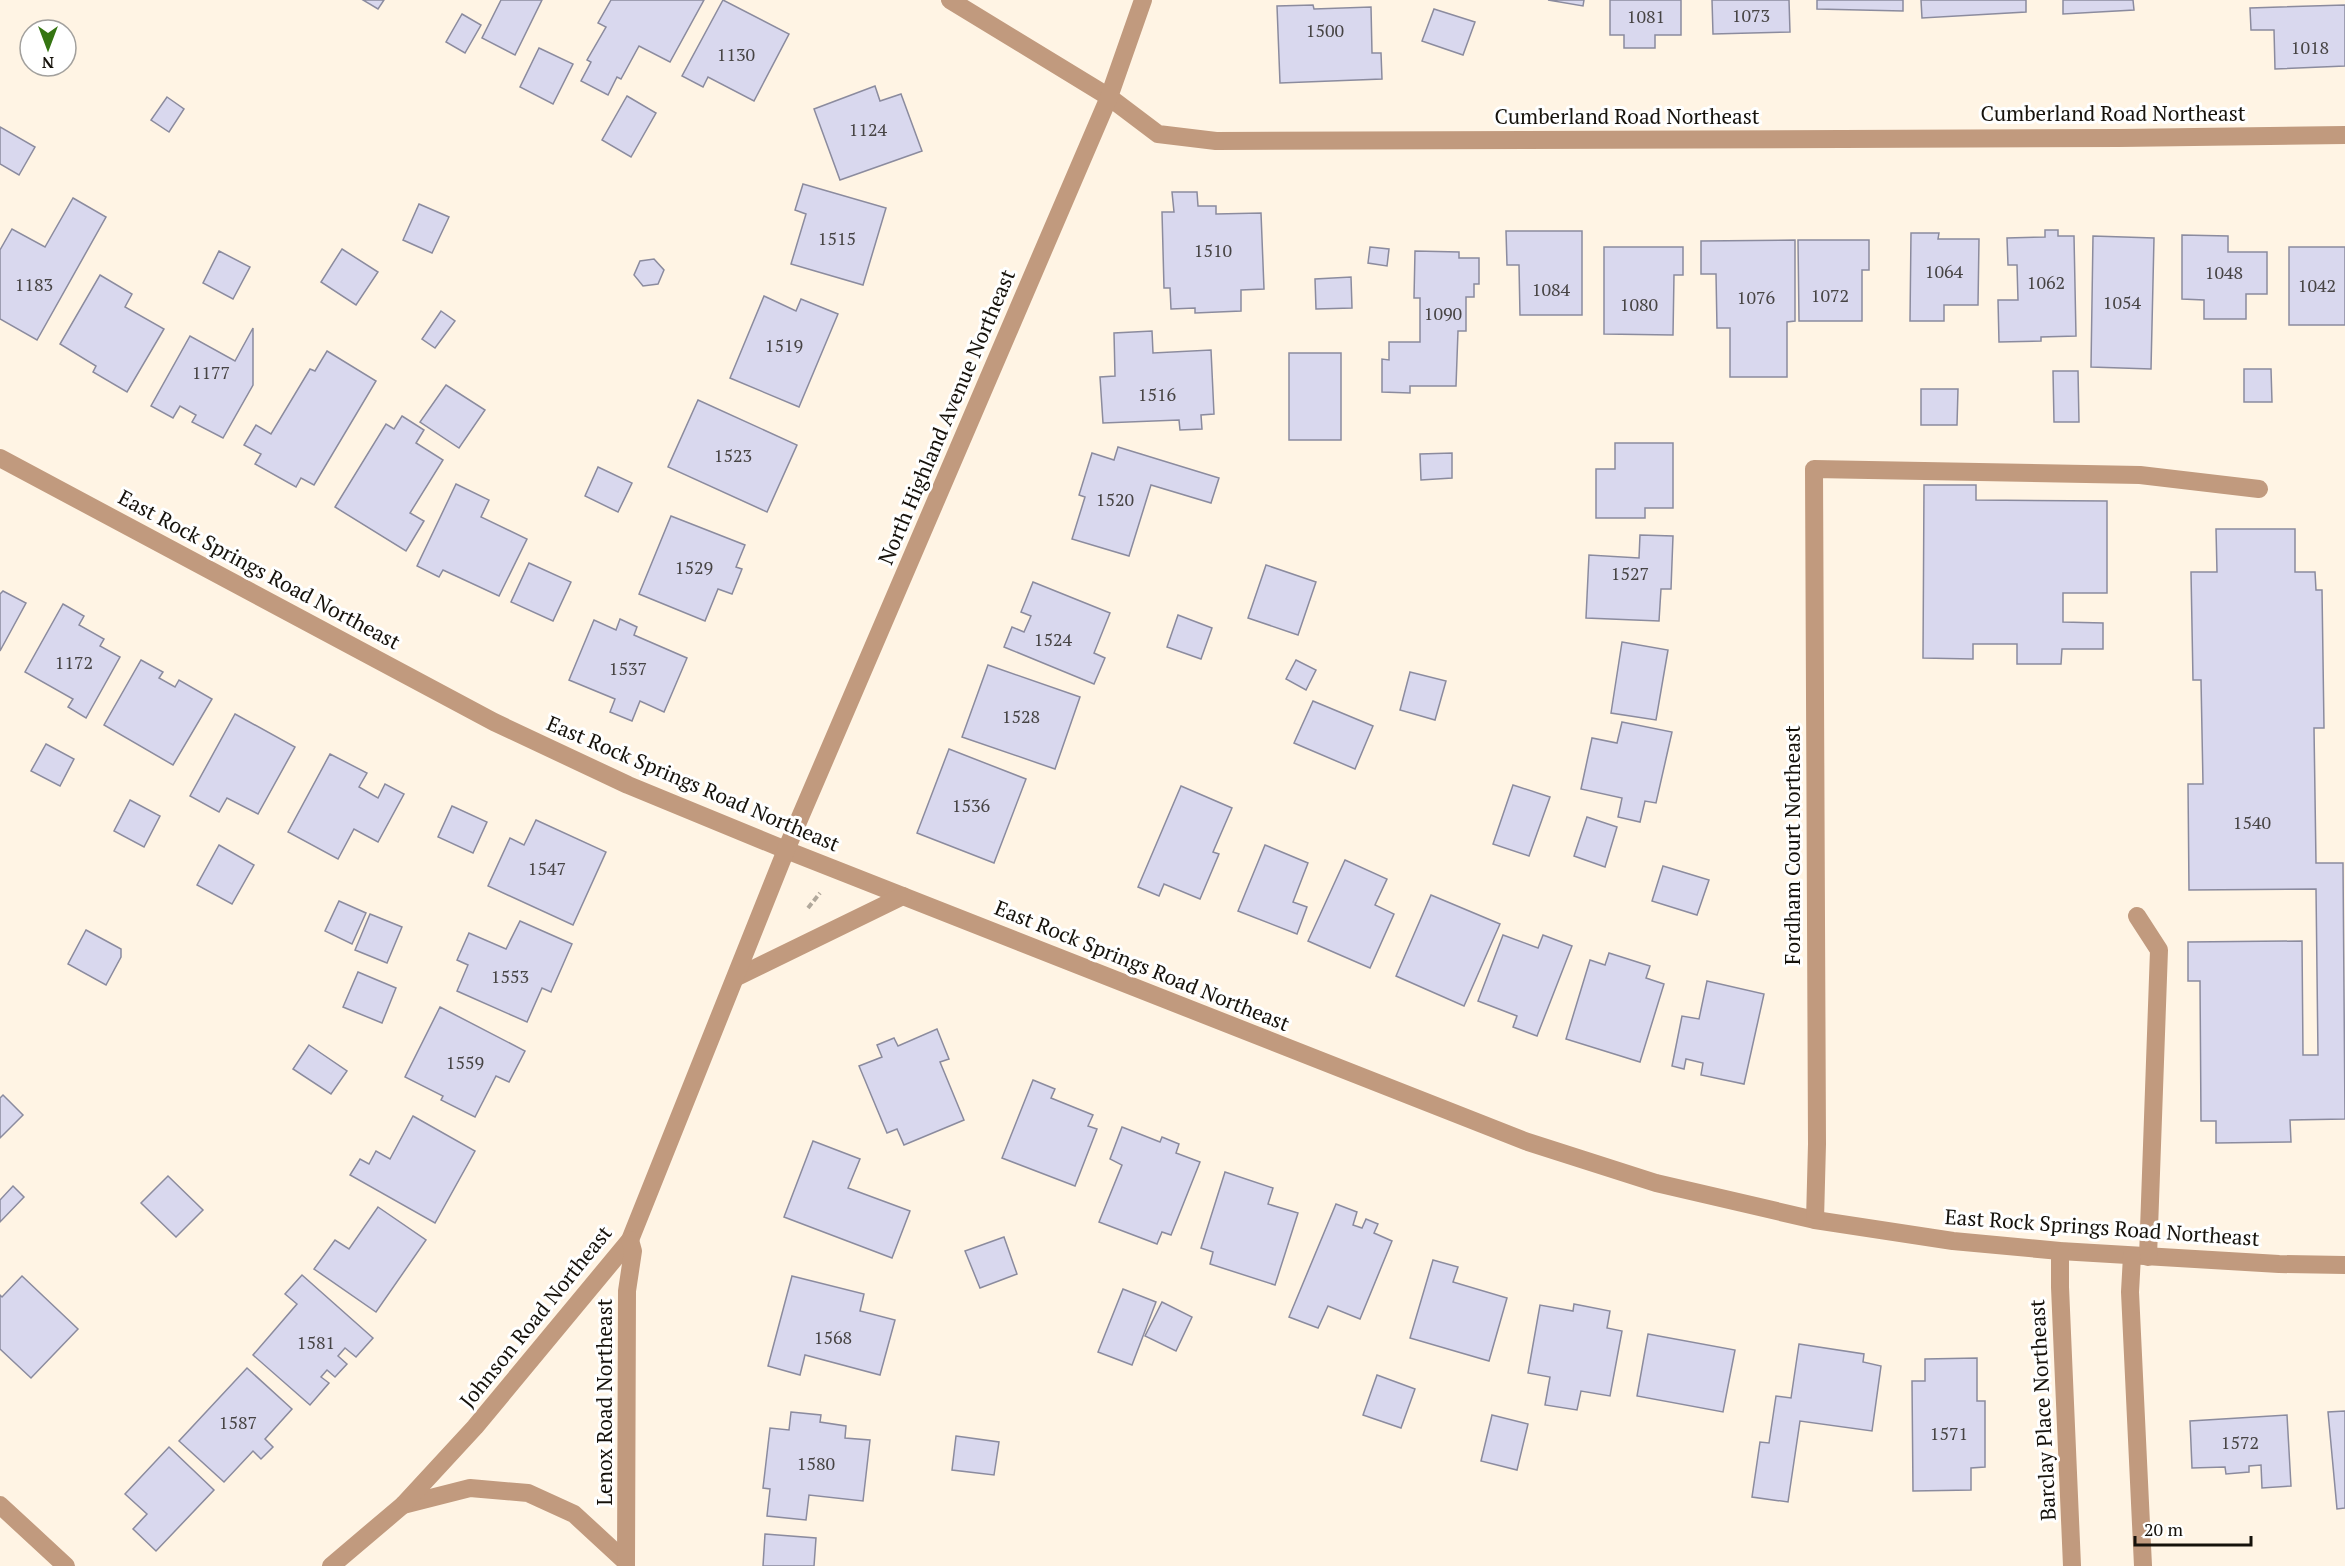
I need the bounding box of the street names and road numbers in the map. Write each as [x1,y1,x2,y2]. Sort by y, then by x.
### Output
street label: Cumberland Road Northeast [1980,99,2246,127]
street label: Cumberland Road Northeast [1494,102,1760,130]
street label: North Highland Avenue Northeast [871,265,1021,568]
street label: East Rock Springs Road Northeast [114,483,406,656]
street label: East Rock Springs Road Northeast [543,709,844,858]
street label: Fordham Court Northeast [1778,725,1806,965]
street label: East Rock Springs Road Northeast [991,893,1294,1037]
street label: East Rock Springs Road Northeast [1944,1202,2261,1252]
street label: Johnson Road Northeast [453,1219,618,1413]
street label: Lenox Road Northeast [590,1298,618,1506]
street label: Barclay Place Northeast [2022,1298,2062,1522]

